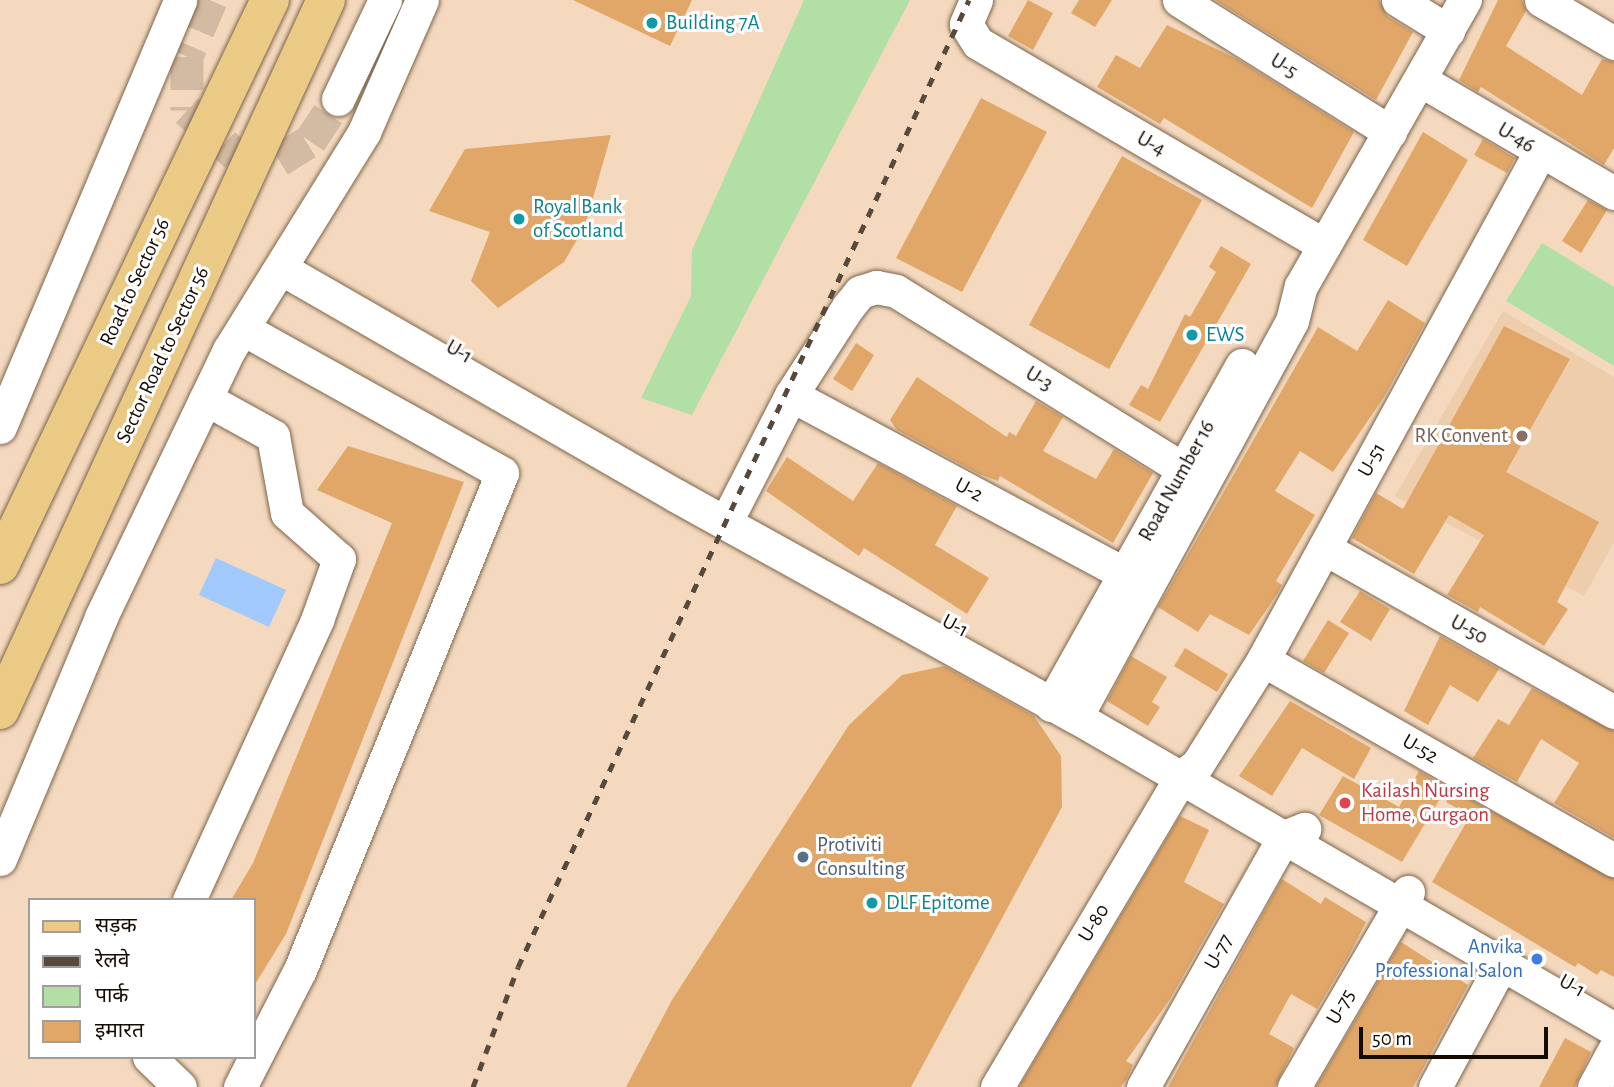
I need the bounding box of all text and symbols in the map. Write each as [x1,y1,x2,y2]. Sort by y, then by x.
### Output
place label: Building 7A [666,10,760,36]
marker: Building 7A [644,15,660,31]
street label: U-5 [1266,48,1302,84]
street label: U-46 [1493,117,1539,159]
street label: U-4 [1132,126,1170,162]
place label: Royal Bank of Scotland [533,194,624,244]
marker: Royal Bank of Scotland [511,211,527,227]
street label: Road to Sector 56 [94,214,176,350]
street label: Sector Road to Sector 56 [111,263,215,447]
place label: EWS [1206,322,1244,348]
marker: EWS [1184,327,1200,343]
street label: U-1 [441,335,477,369]
street label: U-3 [1021,361,1057,397]
street label: Road Number 16 [1133,416,1221,546]
place label: RK Convent [1415,423,1508,449]
marker: RK Convent [1514,428,1530,444]
street label: U-51 [1353,439,1391,481]
street label: U-2 [950,472,988,508]
street label: U-1 [938,609,972,643]
street label: U-50 [1446,610,1492,650]
street label: U-52 [1398,729,1442,769]
place label: Kailash Nursing Home, Gurgaon [1361,778,1489,828]
marker: Kailash Nursing Home, Gurgaon [1335,793,1355,813]
place label: Protiviti Consulting [817,832,905,882]
marker: Protiviti Consulting [795,849,811,865]
place label: DLF Epitome [886,890,990,916]
marker: DLF Epitome [864,895,880,911]
legend [28,898,256,1059]
street label: U-80 [1073,899,1115,947]
text: सड़क [95,915,137,936]
street label: U-77 [1199,930,1239,974]
place label: Anvika Professional Salon [1375,934,1523,984]
text: रेलवे [95,950,130,971]
marker: Anvika Professional Salon [1529,951,1545,967]
street label: U-1 [1554,969,1590,1003]
text: पार्क [95,985,129,1006]
street label: U-75 [1321,985,1361,1029]
scale bar [1362,1014,1551,1058]
text: इमारत [95,1020,144,1041]
text: 50 m [1372,1028,1412,1049]

